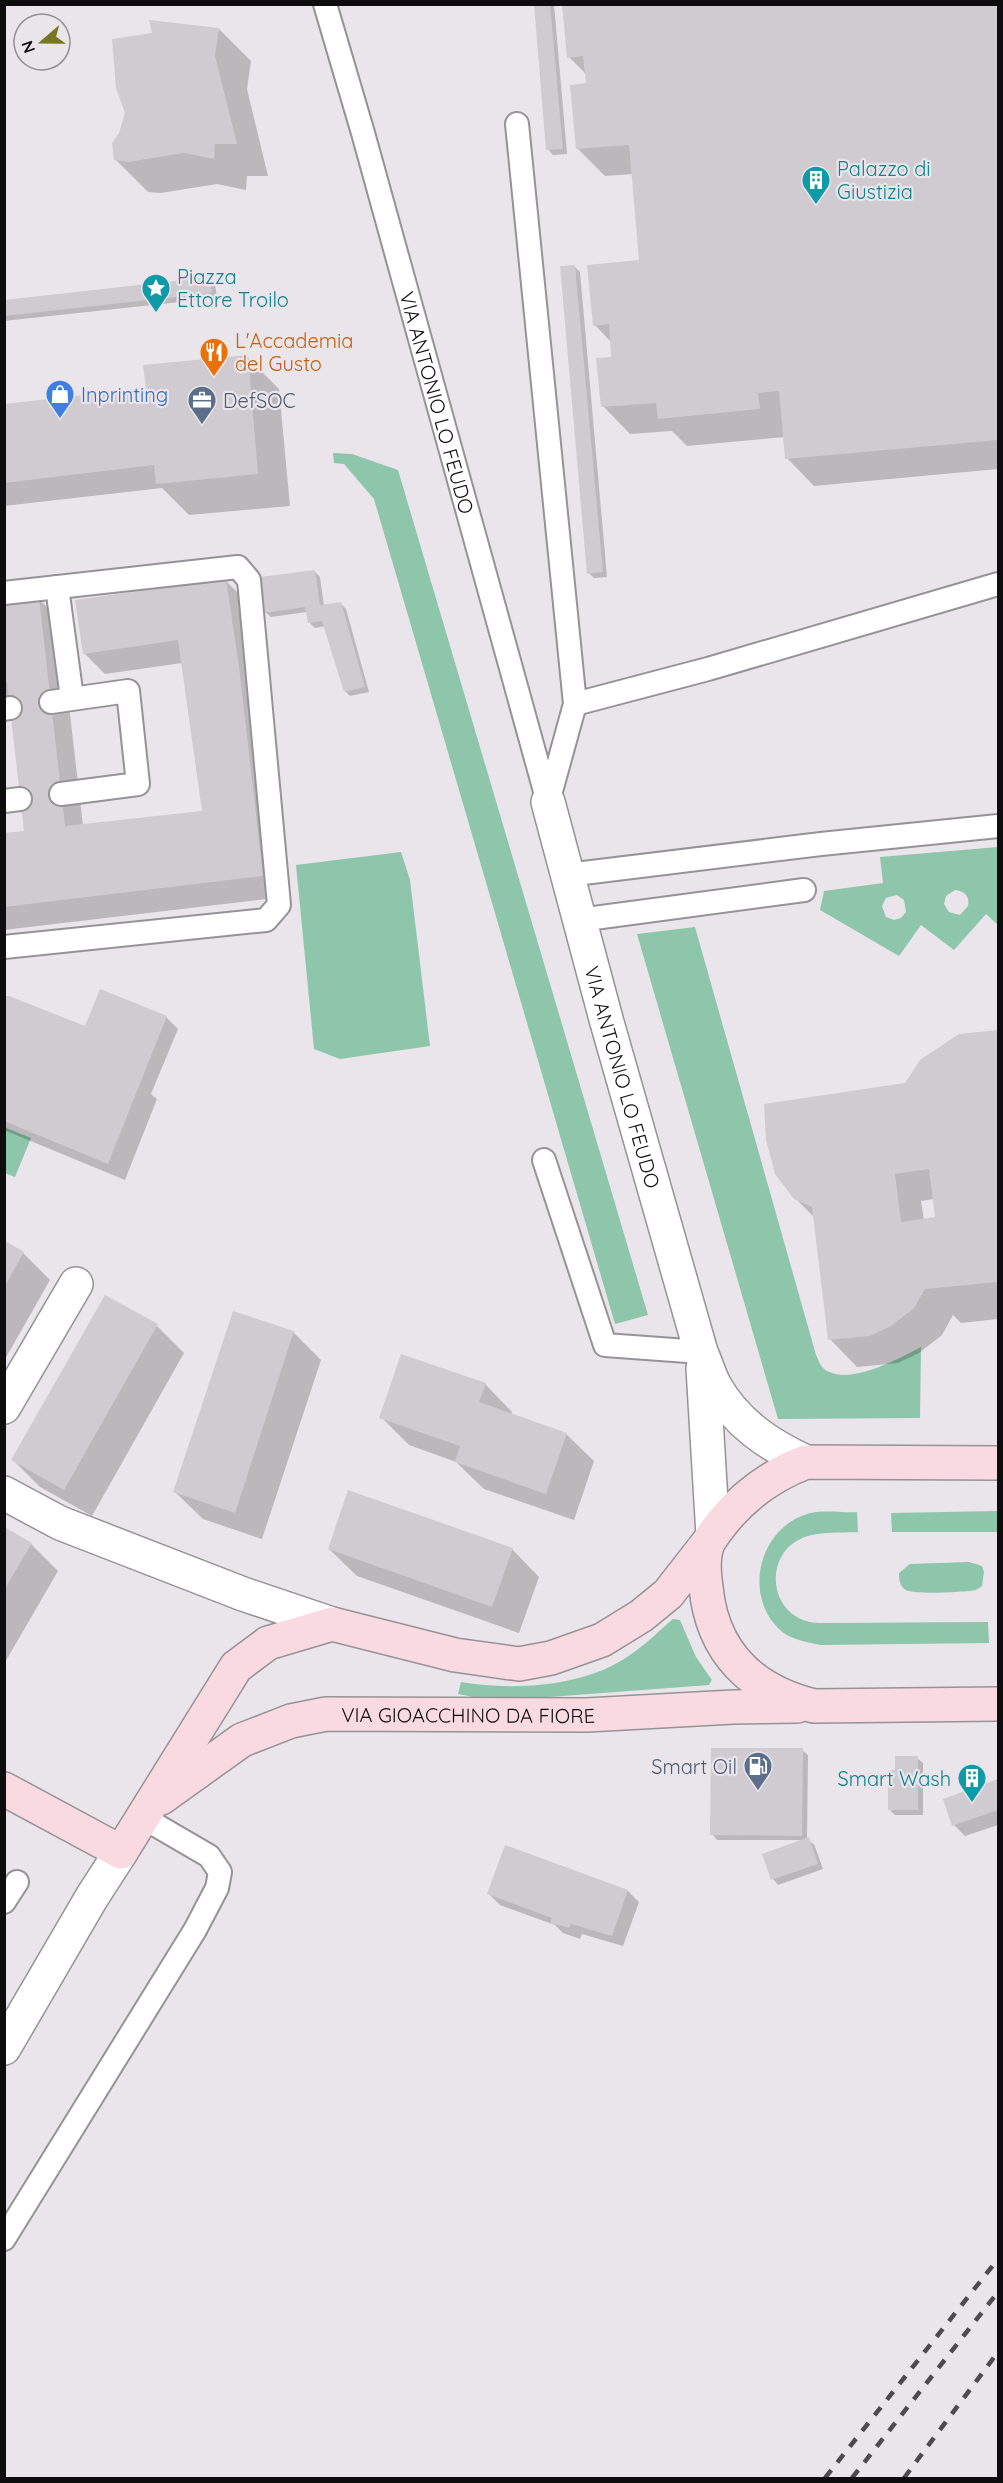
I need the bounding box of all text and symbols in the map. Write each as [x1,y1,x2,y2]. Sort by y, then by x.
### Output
north arrow [12,12,72,72]
text: N [16,38,39,56]
place label: Palazzo di Giustizia [837,156,931,204]
building icon: Palazzo di Giustizia [800,164,832,206]
place label: Piazza Ettore Troilo [177,264,289,312]
place icon: Piazza Ettore Troilo [140,272,172,314]
street label: VIA ANTONIO LO FEUDO [395,288,480,516]
place label: L'Accademia del Gusto [235,328,353,376]
restaurant icon: L'Accademia del Gusto [198,336,230,378]
shop icon: Inprinting [44,378,76,420]
place label: Inprinting [81,382,168,407]
office icon: DefSOC [186,384,218,426]
place label: DefSOC [223,388,296,413]
street label: VIA ANTONIO LO FEUDO [580,963,666,1191]
street label: VIA GIOACCHINO DA FIORE [341,1702,596,1728]
fuel station icon: Smart Oil [742,1750,774,1792]
place label: Smart Oil [651,1754,737,1779]
building icon: Smart Wash [956,1762,988,1804]
place label: Smart Wash [837,1766,951,1791]

